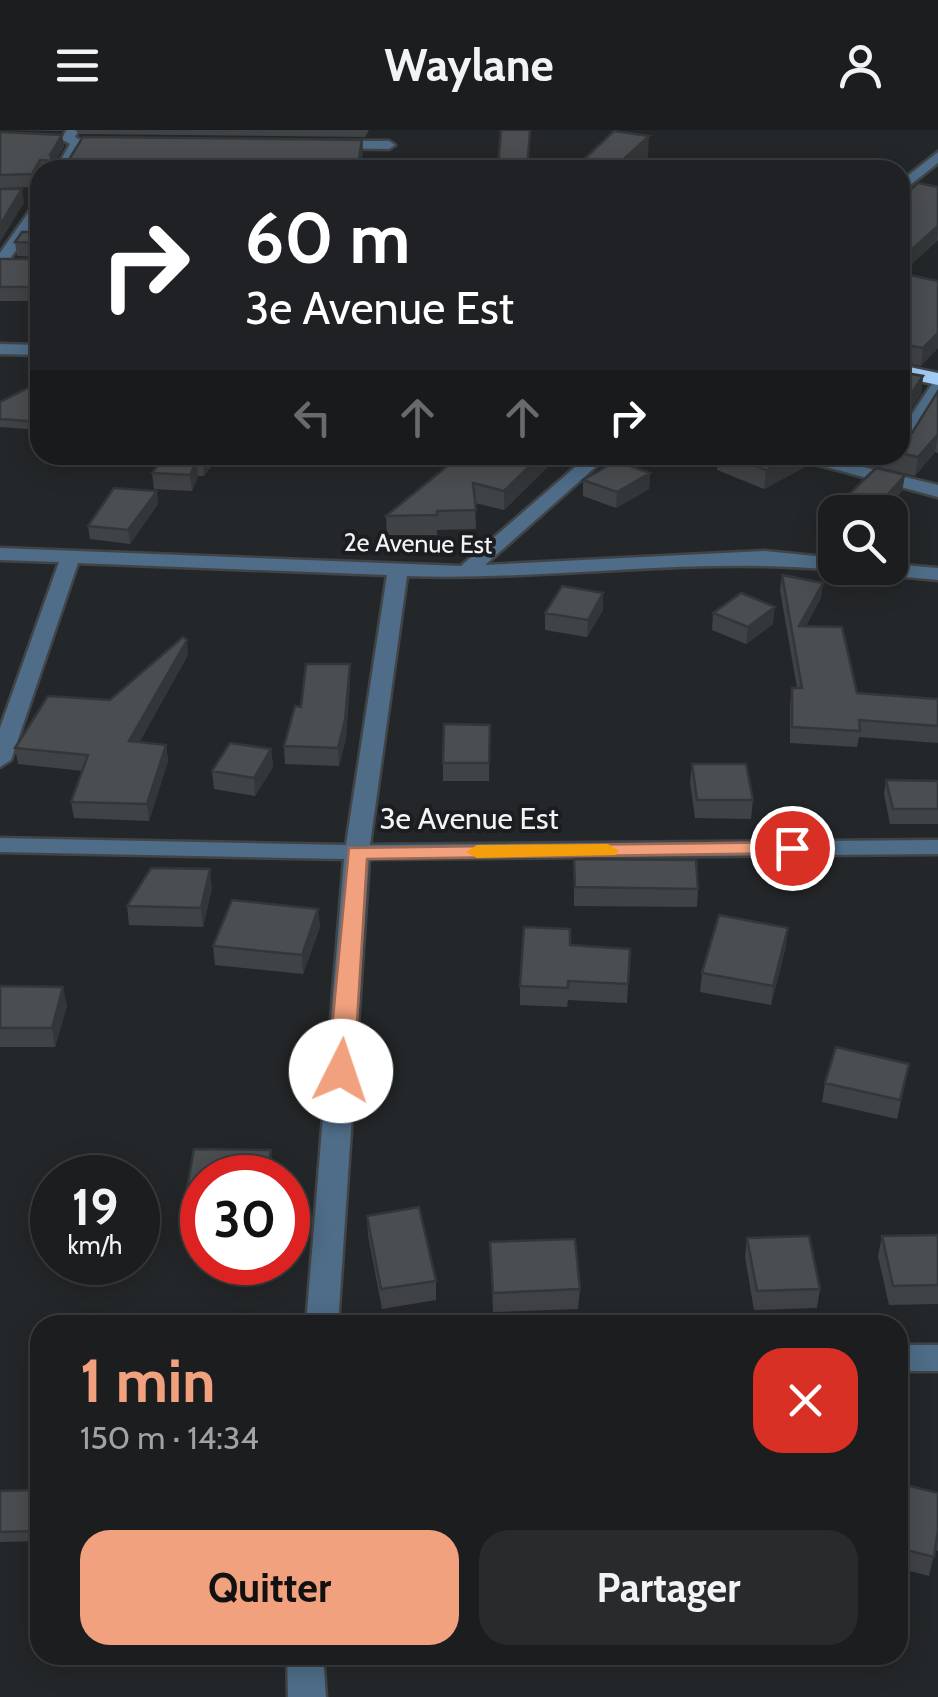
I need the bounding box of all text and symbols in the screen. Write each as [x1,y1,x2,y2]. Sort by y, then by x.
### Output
icon: menu [50,38,105,93]
text: Waylane [384,38,554,92]
icon: person [833,38,888,93]
text: 60 m [245,195,410,281]
icon: right [80,200,210,330]
text: 3e Avenue Est [245,281,514,335]
icon: left [285,390,340,445]
icon: ahead [390,390,445,445]
icon: ahead [495,390,550,445]
icon: right [600,390,655,445]
map controls [818,495,908,585]
button: search [818,495,908,585]
street label: 2e Avenue Est [343,527,493,559]
street label: 3e Avenue Est [379,800,559,837]
pin [750,806,835,891]
icon: arrive [765,821,820,876]
position arrow [289,1019,393,1123]
speed limit sign: 30 [180,1155,310,1285]
text: 19 [72,1177,118,1238]
text: km/h [68,1230,122,1260]
text: 1 min [80,1344,215,1417]
button: close [753,1348,858,1453]
text: 150 m · 14:34 [80,1418,259,1457]
button: Quitter [80,1530,459,1645]
button: Partager [479,1530,858,1645]

